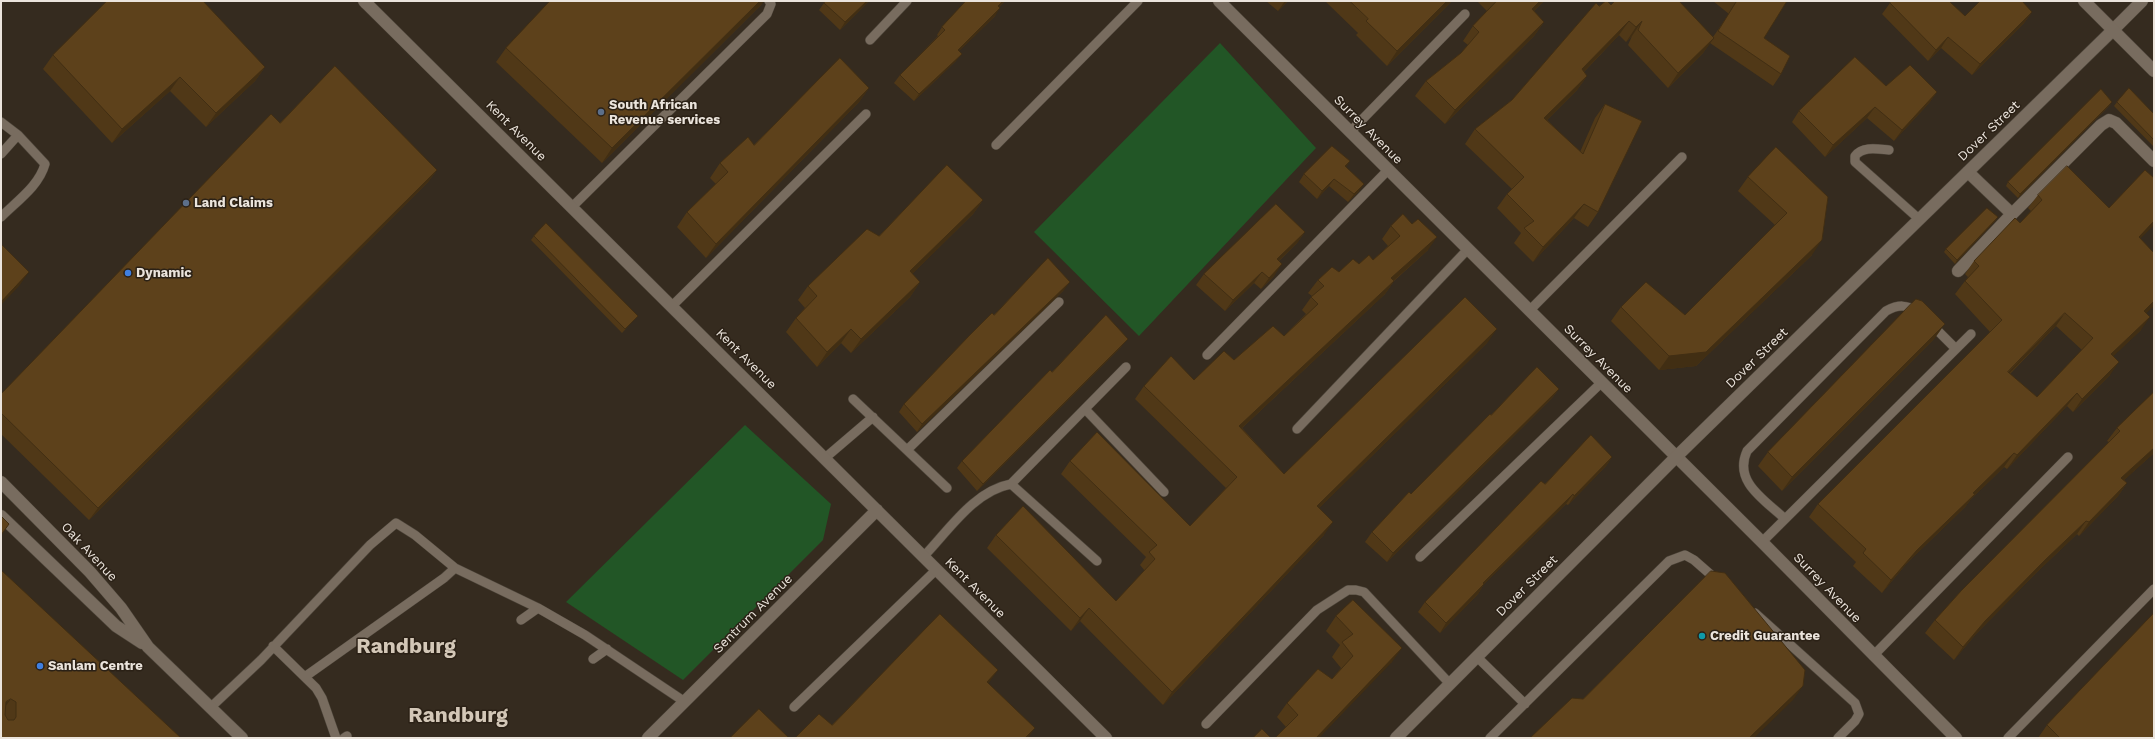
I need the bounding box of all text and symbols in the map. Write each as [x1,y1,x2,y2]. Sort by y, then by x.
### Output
street label: Surrey Avenue [1330,92,1406,168]
street label: Kent Avenue [482,97,550,165]
place label: South African Revenue services [609,97,720,128]
street label: Dover Street [1955,97,2023,165]
marker: South African Revenue services [596,107,606,117]
place label: Land Claims [194,195,273,211]
marker: Land Claims [181,198,191,208]
place label: Dynamic [136,265,192,281]
marker: Dynamic [123,268,133,278]
street label: Surrey Avenue [1560,321,1636,397]
street label: Dover Street [1723,324,1791,392]
street label: Kent Avenue [712,325,780,393]
street label: Oak Avenue [58,519,120,585]
street label: Surrey Avenue [1790,550,1864,626]
street label: Dover Street [1493,552,1561,620]
street label: Kent Avenue [941,554,1009,622]
street label: Sentrum Avenue [710,571,796,657]
place label: Credit Guarantee [1710,628,1820,644]
marker: Credit Guarantee [1697,631,1707,641]
district label: Randburg [356,634,456,660]
place label: Sanlam Centre [48,658,143,674]
marker: Sanlam Centre [35,661,45,671]
district label: Randburg [408,703,508,729]

